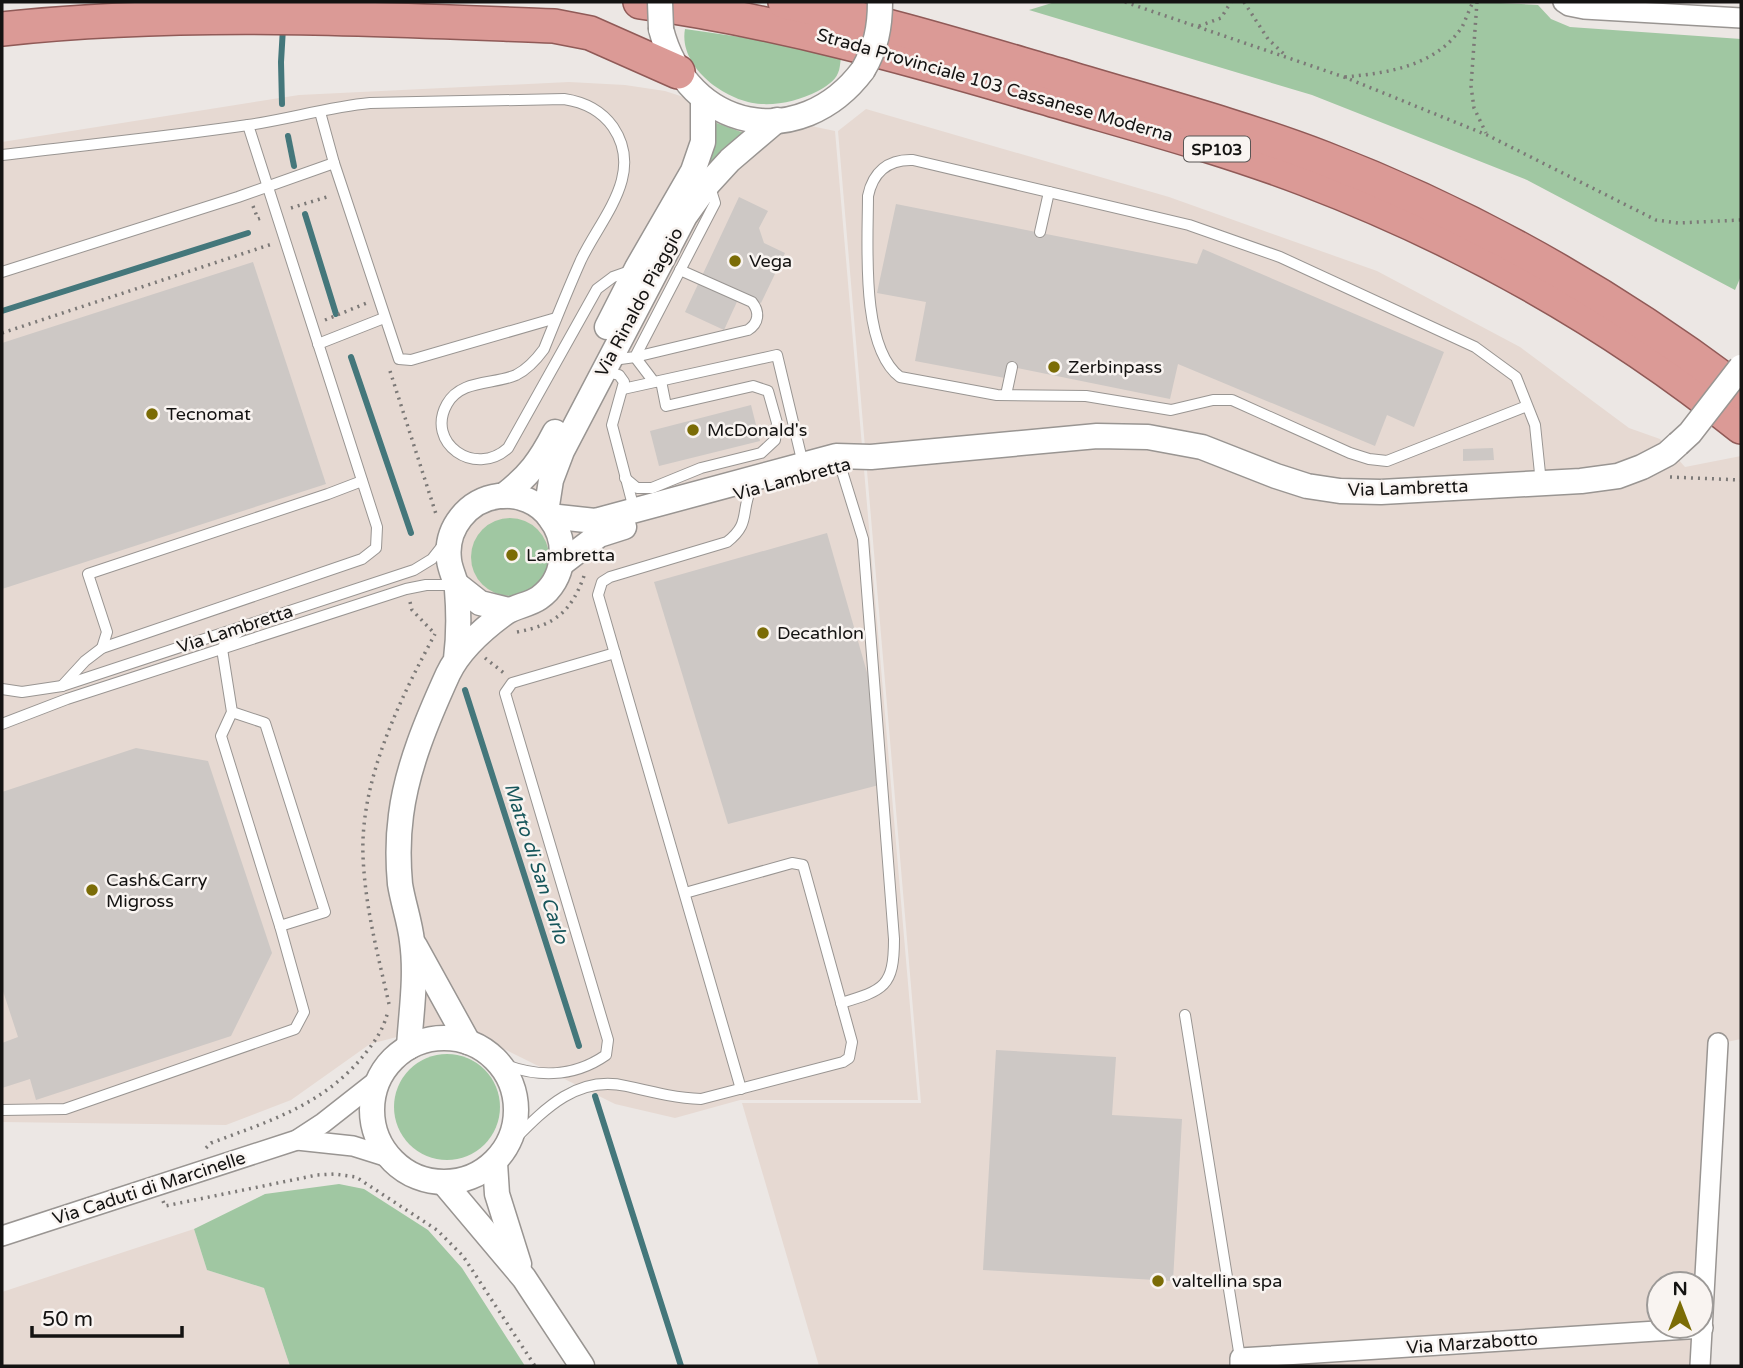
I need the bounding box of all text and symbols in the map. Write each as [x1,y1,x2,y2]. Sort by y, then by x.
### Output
street label: Strada Provinciale 103 Cassanese Moderna [814,23,1176,147]
road number: SP103 [1184,136,1250,162]
street label: Via Rinaldo Piaggio [590,223,688,381]
place label: Vega [749,250,792,272]
marker: Vega [727,253,743,269]
place label: Zerbinpass [1068,356,1162,378]
marker: Zerbinpass [1046,359,1062,375]
place label: Tecnomat [166,403,251,425]
marker: Tecnomat [144,406,160,422]
place label: McDonald's [707,419,807,441]
marker: McDonald's [685,422,701,438]
street label: Via Lambretta [731,453,853,505]
street label: Via Lambretta [1347,475,1469,501]
place label: Lambretta [526,544,615,566]
marker: Lambretta [504,547,520,563]
street label: Via Lambretta [174,600,296,658]
place label: Decathlon [777,622,864,644]
marker: Decathlon [755,625,771,641]
water label: Matto di San Carlo [500,780,573,948]
place label: Cash&Carry Migross [106,869,208,912]
marker: Cash&Carry Migross [84,882,100,898]
street label: Via Caduti di Marcinelle [50,1146,248,1230]
place label: valtellina spa [1172,1270,1282,1292]
north arrow [1645,1270,1715,1340]
marker: valtellina spa [1150,1273,1166,1289]
text: N [1672,1278,1688,1300]
scale bar [32,1294,182,1338]
text: 50 m [42,1307,93,1332]
street label: Via Marzabotto [1405,1327,1539,1359]

